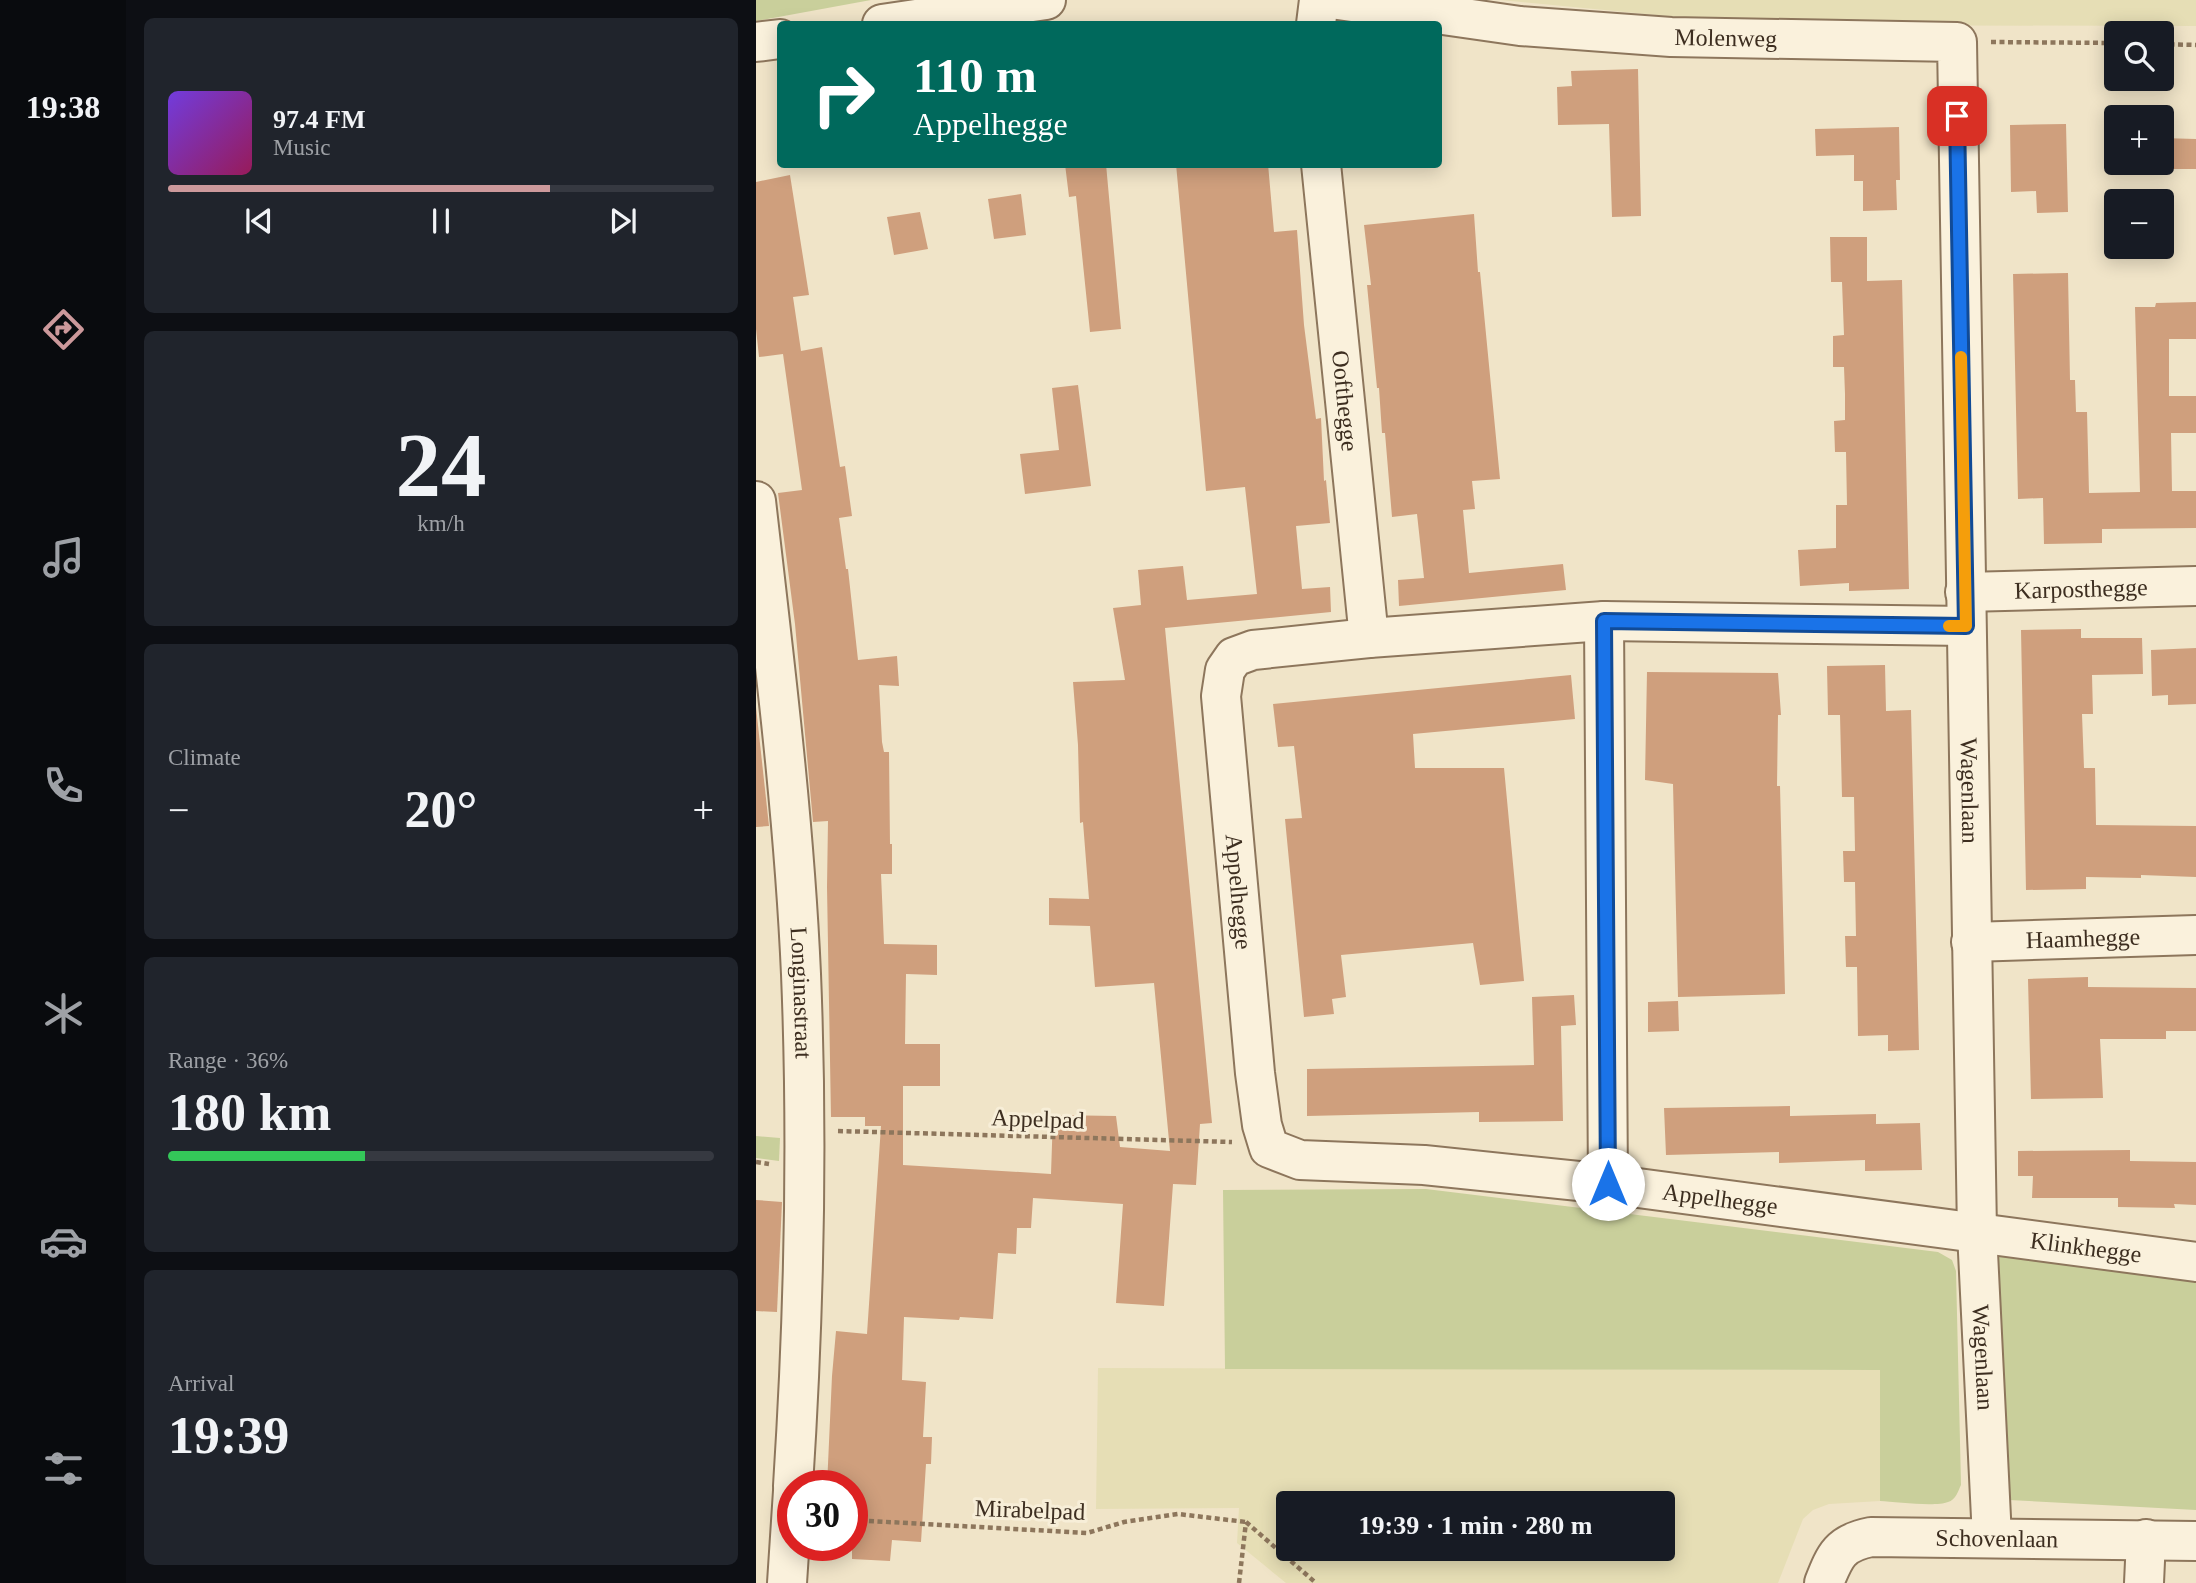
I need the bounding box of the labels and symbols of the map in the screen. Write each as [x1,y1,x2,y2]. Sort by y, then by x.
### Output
street label: Molenweg [1674,24,1777,52]
pin [1927,86,1987,146]
street label: Oofthegge [1327,349,1363,453]
street label: Karposthegge [2014,574,2148,604]
street label: Wagenlaan [1956,737,1983,844]
street label: Appelhegge [1220,833,1257,950]
street label: Haamhegge [2025,924,2141,953]
street label: Longinastraat [786,926,817,1059]
street label: Appelpad [991,1104,1085,1134]
position arrow [1571,1147,1645,1221]
street label: Appelhegge [1661,1178,1779,1219]
street label: Klinkhegge [2029,1227,2143,1268]
street label: Wagenlaan [1968,1304,1999,1411]
speed limit sign: 30 [777,1470,868,1561]
street label: Mirabelpad [974,1495,1086,1525]
street label: Schovenlaan [1935,1525,2058,1552]

